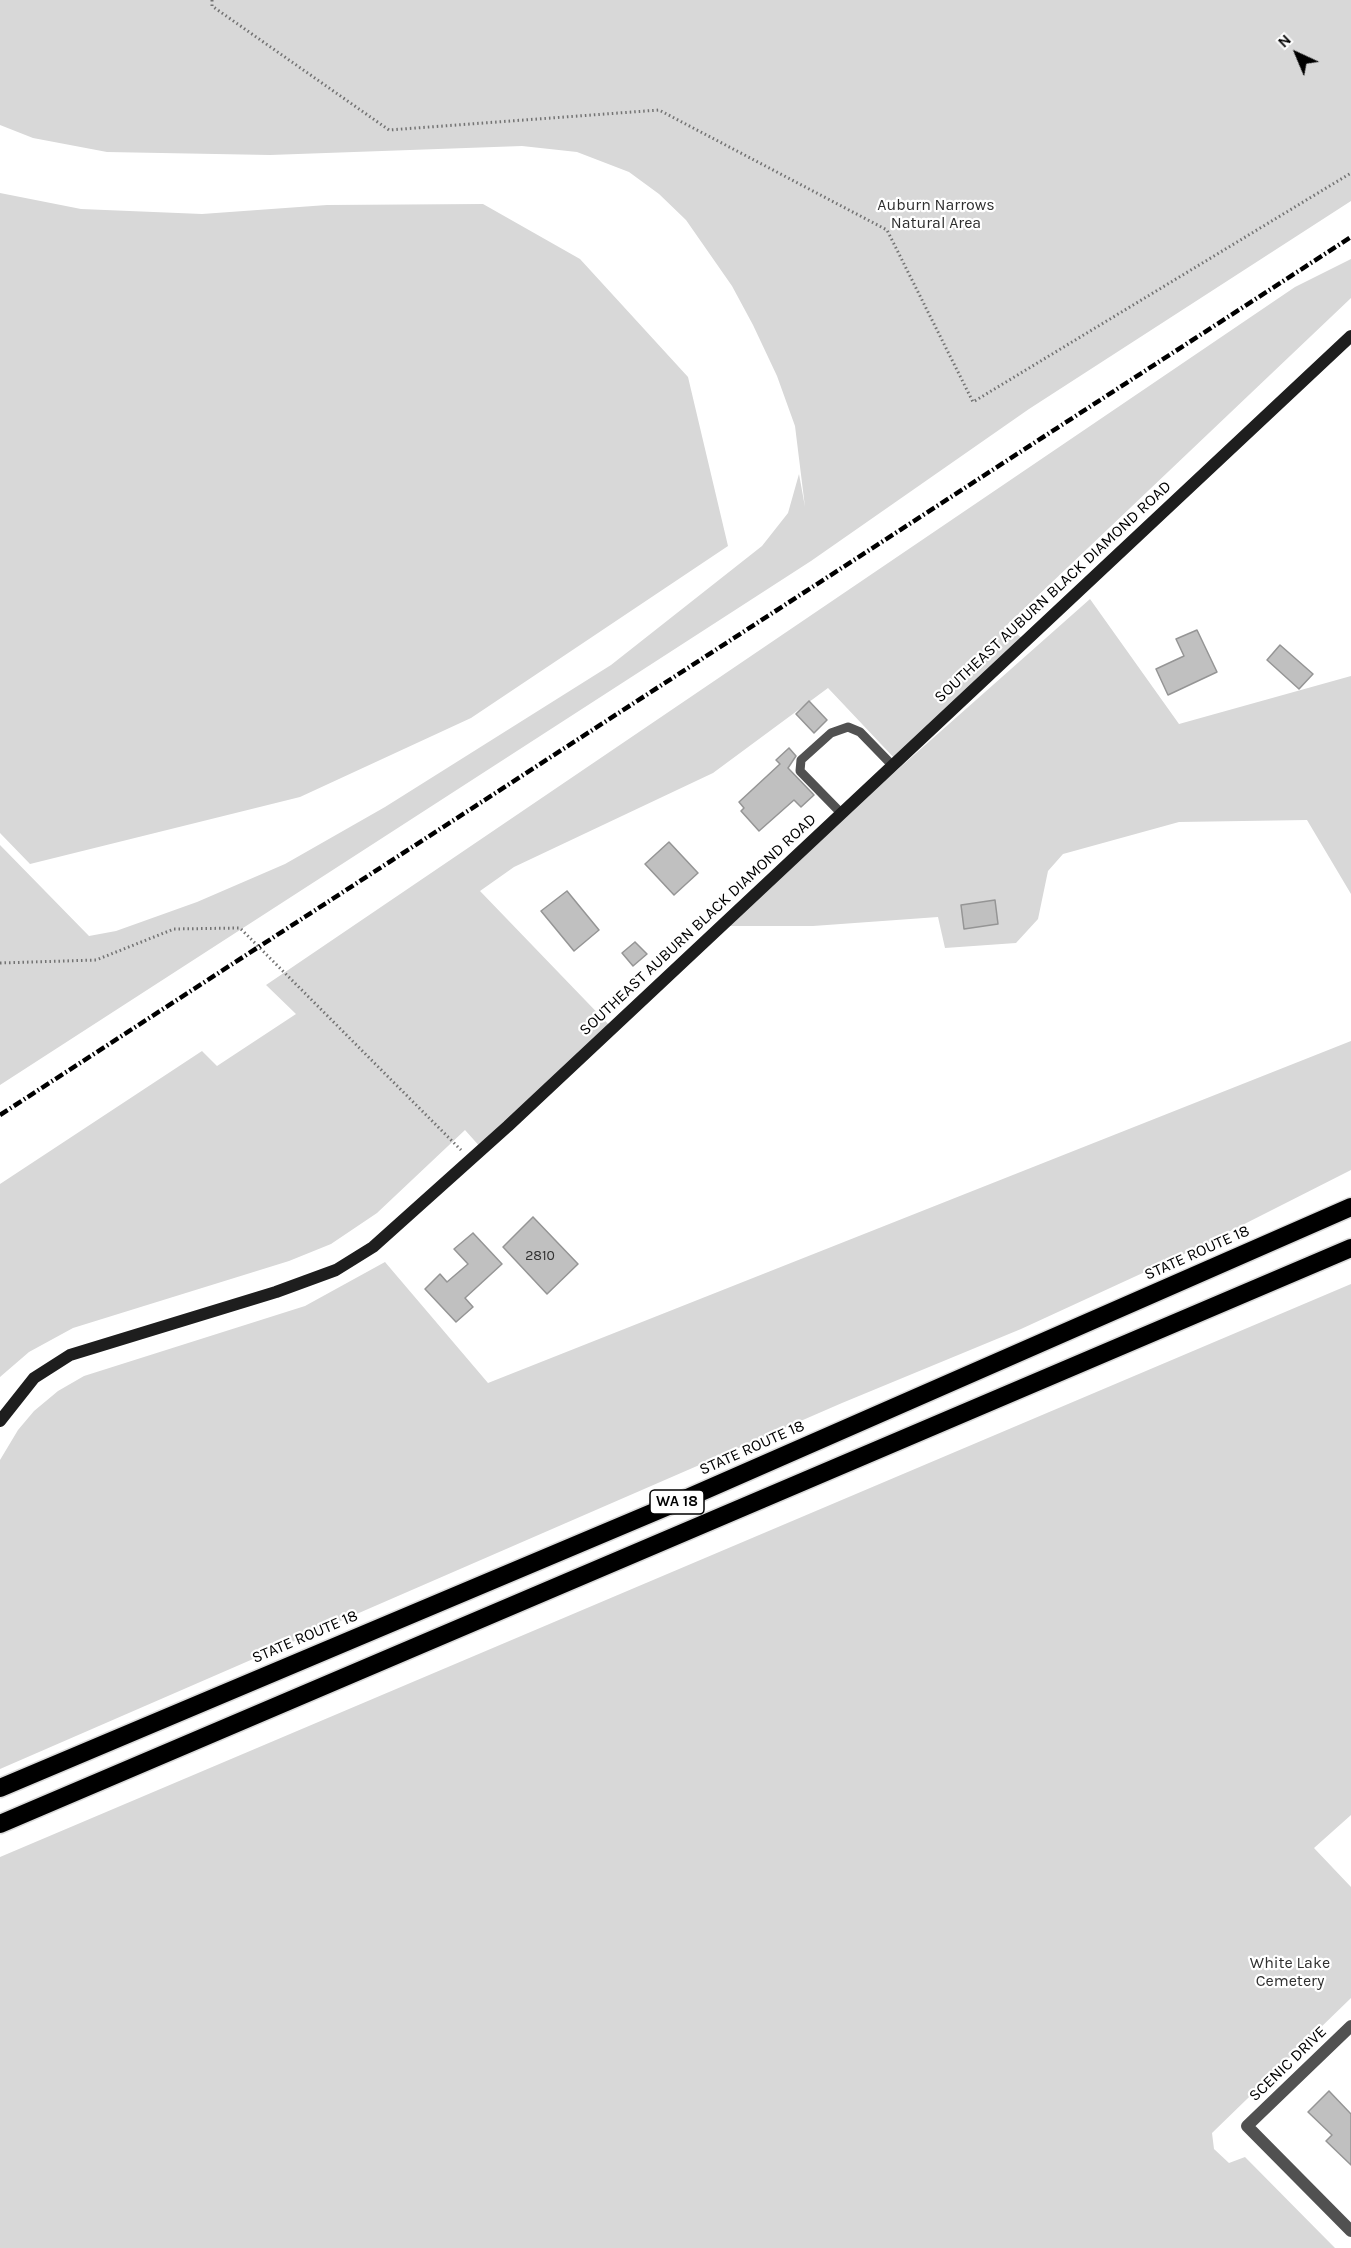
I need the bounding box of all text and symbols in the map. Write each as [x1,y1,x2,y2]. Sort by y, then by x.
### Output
north arrow [1267,24,1327,84]
text: N [1273,30,1295,52]
park label: Auburn Narrows Natural Area [877,195,995,233]
street label: SOUTHEAST AUBURN BLACK DIAMOND ROAD [931,477,1175,707]
street label: SOUTHEAST AUBURN BLACK DIAMOND ROAD [576,810,820,1040]
street label: STATE ROUTE 18 [1142,1221,1252,1285]
house number: 2810 [525,1248,555,1264]
street label: STATE ROUTE 18 [697,1416,807,1480]
road number: WA 18 [650,1490,704,1514]
street label: STATE ROUTE 18 [249,1606,361,1668]
park label: White Lake Cemetery [1250,1953,1330,1991]
street label: SCENIC DRIVE [1245,2022,1331,2106]

